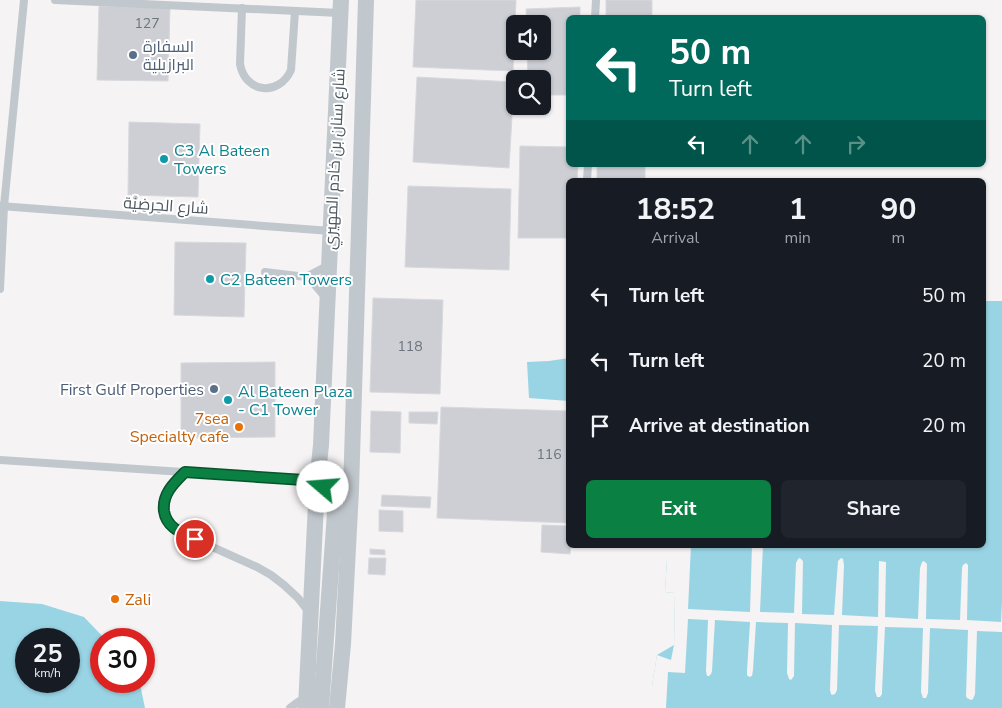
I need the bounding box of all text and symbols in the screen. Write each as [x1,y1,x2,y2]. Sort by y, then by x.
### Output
house number: 127 [134,14,160,33]
map controls [506,15,551,115]
button: sound [506,15,551,60]
text: 50 m [669,29,751,76]
icon: left [586,35,651,100]
place label: السفارة البرازيلية [143,36,194,76]
marker: السفارة البرازيلية [127,49,139,61]
street label: شارع سنان بن خادم المهيري [319,68,353,250]
button: search [506,70,551,115]
text: Turn left [669,74,752,104]
icon: left [683,130,711,158]
icon: ahead [736,130,764,158]
icon: ahead [789,130,817,158]
icon: right [842,130,870,158]
place label: C3 Al Bateen Towers [174,140,270,180]
marker: C3 Al Bateen Towers [158,153,170,165]
text: 18:52 [636,189,715,230]
text: 1 [789,189,807,230]
text: 90 [880,189,916,230]
street label: شارع الحِرضِيَّة [123,192,209,220]
text: Arrival [651,227,699,249]
text: min [784,227,811,249]
text: m [892,227,905,249]
place label: C2 Bateen Towers [220,269,352,291]
marker: C2 Bateen Towers [204,273,216,285]
icon: left [586,282,614,310]
text: Turn left [629,283,704,309]
text: 50 m [922,283,966,309]
house number: 118 [397,337,423,356]
icon: left [586,347,614,375]
text: Turn left [629,348,704,374]
text: 20 m [922,348,966,374]
place label: First Gulf Properties [60,379,204,401]
place label: Al Bateen Plaza - C1 Tower [238,381,353,421]
marker: First Gulf Properties [208,383,220,395]
marker: Al Bateen Plaza - C1 Tower [222,394,234,406]
place label: 7sea Specialty cafe [130,408,229,448]
icon: arrive [586,412,614,440]
text: Arrive at destination [629,413,810,439]
text: 20 m [922,413,966,439]
marker: 7sea Specialty cafe [233,421,245,433]
house number: 116 [536,445,562,464]
position arrow [296,460,348,512]
button: Exit [586,480,771,538]
button: Share [781,480,966,538]
pin [174,518,216,560]
icon: arrive [181,525,209,553]
place label: Zali [125,589,151,611]
marker: Zali [109,593,121,605]
speed limit sign: 30 [90,628,155,693]
text: 25 [32,637,63,671]
text: km/h [34,665,61,681]

